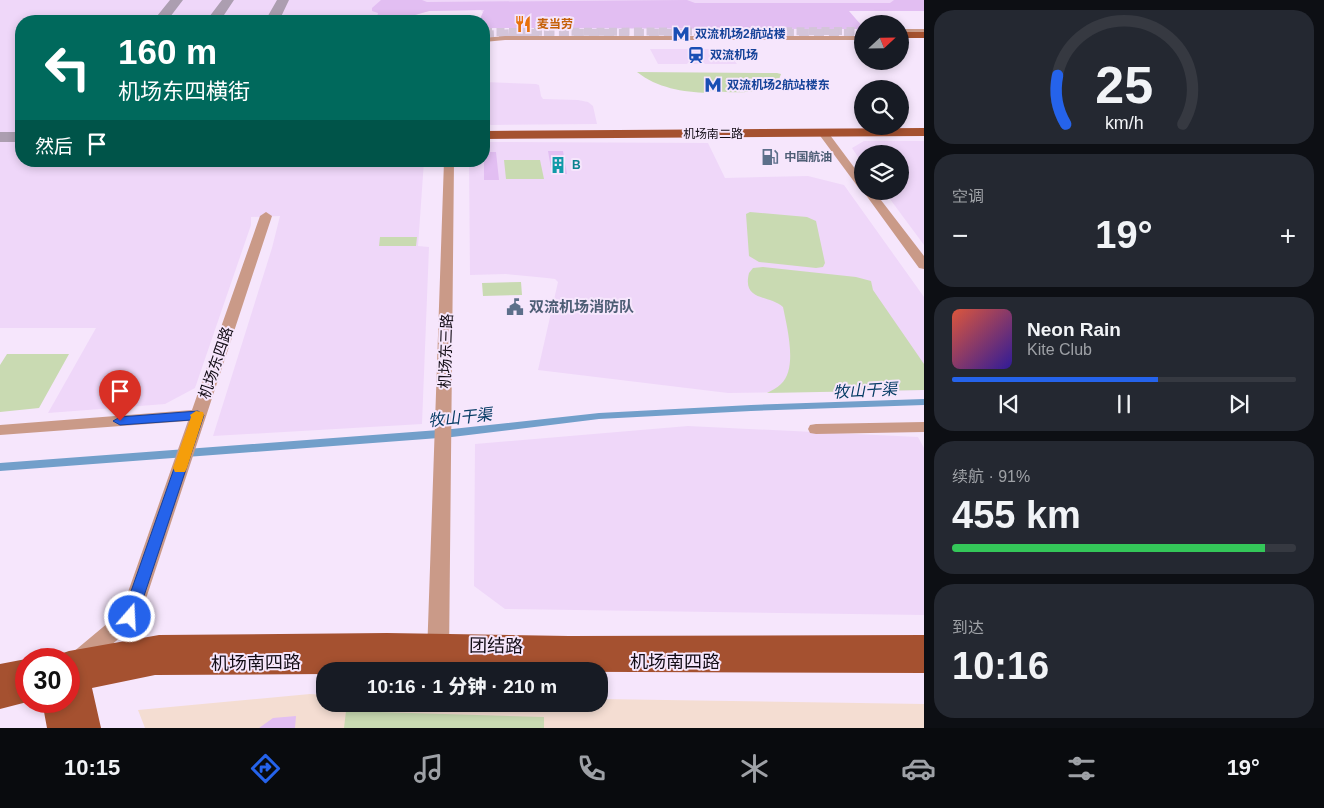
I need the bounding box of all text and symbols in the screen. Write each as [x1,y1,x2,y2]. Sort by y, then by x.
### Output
restaurant icon: 麦当劳 [513,14,533,34]
north arrow [854,15,909,70]
map controls [854,15,909,200]
place label: 麦当劳 [537,17,573,31]
metro station icon: 双流机场2航站楼 [671,24,691,44]
place label: 双流机场2航站楼 [695,27,786,41]
text: 160 m [118,32,217,71]
icon: left [35,35,100,100]
station icon: 双流机场 [686,45,706,65]
place label: 双流机场 [710,48,758,62]
text: 25 [1095,56,1153,114]
metro station icon: 双流机场2航站楼东 [703,75,723,95]
place label: 双流机场2航站楼东 [727,78,830,92]
text: 机场东四横街 [118,79,250,104]
button: search [854,80,909,135]
text: km/h [1105,113,1143,133]
street label: 机场南二路 [683,127,743,141]
icon: arrive [83,130,111,158]
text: 然后 [35,136,73,157]
button: layers [854,145,909,200]
fuel station icon: 中国航油 [760,147,780,167]
place label: 中国航油 [784,150,832,164]
building icon: B [548,155,568,175]
place label: B [572,158,581,172]
text: 空调 [952,188,984,205]
text: 19° [1095,214,1153,256]
text: − [952,220,968,251]
text: + [1280,220,1296,251]
public building icon: 双流机场消防队 [505,297,525,317]
place label: 双流机场消防队 [529,298,634,315]
street label: 机场东三路 [436,313,455,389]
text: Neon Rain [1027,319,1121,340]
street label: 机场东四路 [195,325,236,401]
text: Kite Club [1027,341,1092,358]
pin [99,370,141,421]
icon: arrive [106,377,134,405]
water label: 牧山干渠 [833,380,899,401]
icon: previous [995,390,1023,418]
icon: pause [1110,390,1138,418]
icon: next [1225,390,1253,418]
water label: 牧山干渠 [427,405,495,429]
text: 续航 · 91% [952,468,1030,485]
text: 455 km [952,494,1081,536]
position arrow [103,590,155,642]
text: 到达 [952,619,984,636]
street label: 团结路 [469,636,523,656]
text: 10:16 [952,645,1049,687]
speed limit sign: 30 [15,648,80,713]
street label: 机场南四路 [211,652,301,674]
street label: 机场南四路 [630,652,720,672]
text: 10:16 · 1 分钟 · 210 m [367,676,557,697]
icon: directions [248,751,283,786]
icon: music [411,751,446,786]
icon: phone [574,751,609,786]
icon: climate [737,751,772,786]
icon: car [901,751,936,786]
icon: filters [1064,751,1099,786]
text: 10:15 [64,755,120,780]
text: 19° [1227,755,1260,780]

